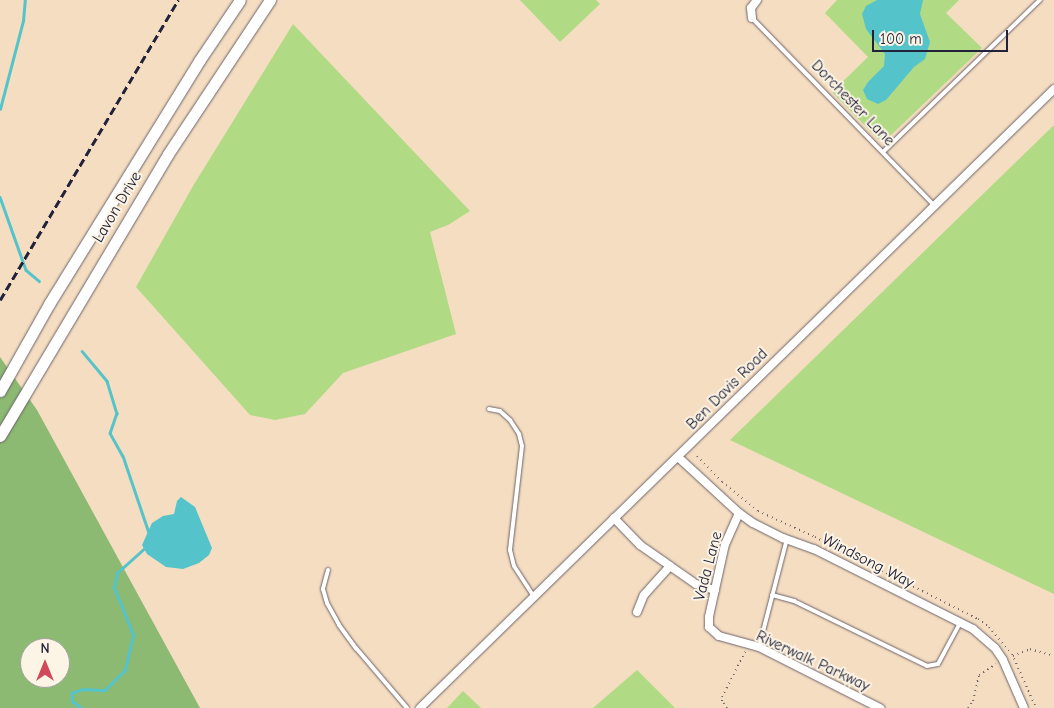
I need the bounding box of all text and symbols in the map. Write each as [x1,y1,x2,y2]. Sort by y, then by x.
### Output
scale bar [874,20,1010,52]
text: 100 m [880,30,922,48]
street label: Dorchester Lane [807,56,899,150]
street label: Lavon Drive [88,168,146,246]
street label: Ben Davis Road [682,344,772,434]
street label: Vada Lane [690,529,726,603]
street label: Windsong Way [819,530,917,592]
street label: Riverwalk Parkway [753,626,873,696]
north arrow [20,638,70,688]
text: N [40,640,50,657]

